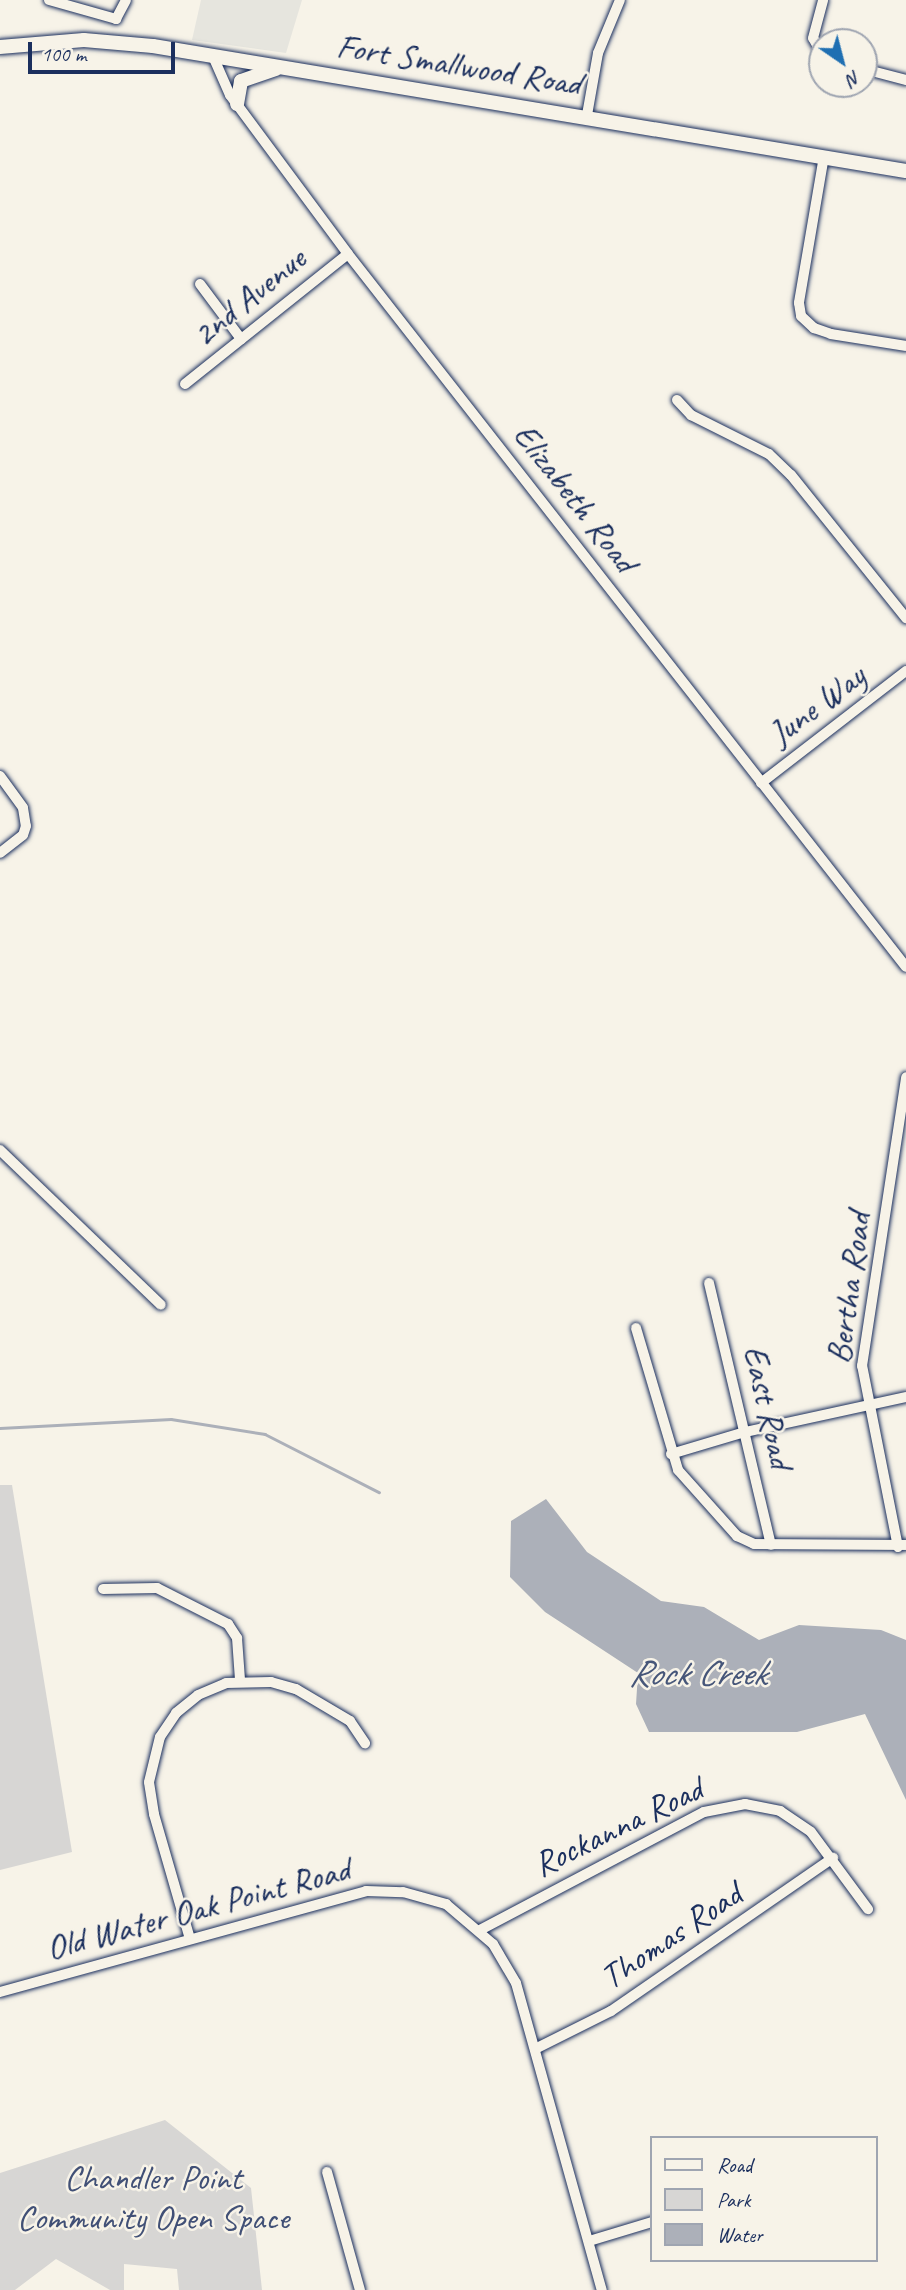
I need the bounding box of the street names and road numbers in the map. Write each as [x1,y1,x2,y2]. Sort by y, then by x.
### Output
street label: Fort Smallwood Road [333,25,585,105]
street label: 2nd Avenue [184,238,314,356]
street label: Elizabeth Road [504,415,646,581]
street label: June Way [760,655,874,755]
street label: Bertha Road [818,1210,880,1366]
street label: East Road [734,1342,802,1472]
street label: Rockanna Road [527,1768,709,1886]
street label: Old Water Oak Point Road [41,1848,355,1970]
street label: Thomas Road [593,1874,749,1998]

